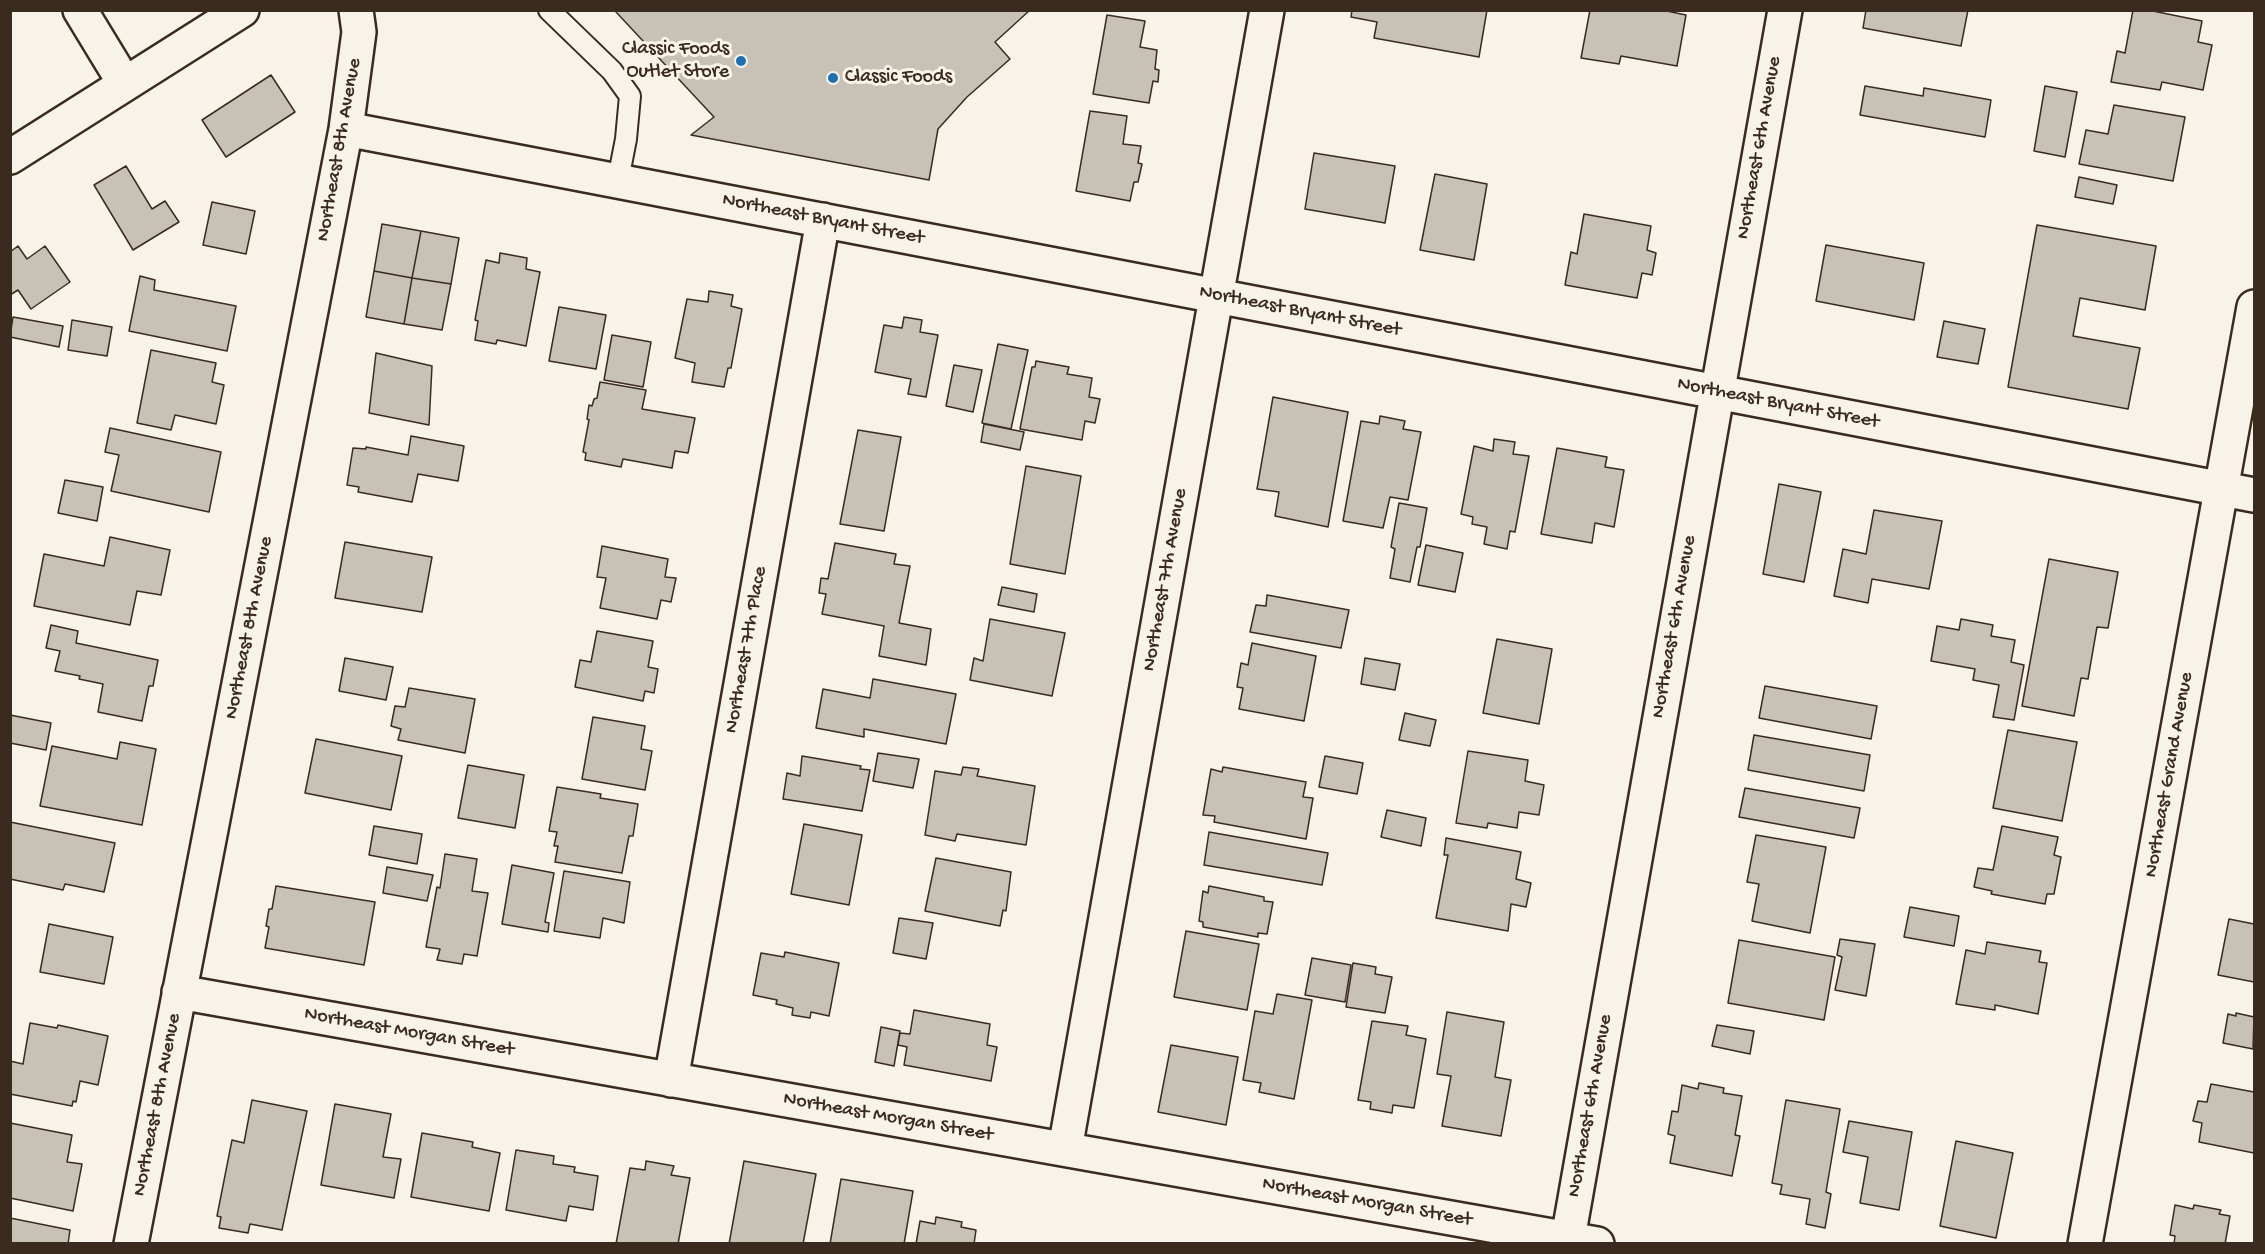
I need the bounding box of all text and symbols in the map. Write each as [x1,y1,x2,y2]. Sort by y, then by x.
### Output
place label: Classic Foods Outlet Store [622,38,729,85]
marker: Classic Foods Outlet Store [734,54,748,68]
street label: Northeast 6th Avenue [1732,55,1788,241]
street label: Northeast 8th Avenue [312,56,368,244]
place label: Classic Foods [845,66,952,90]
marker: Classic Foods [826,71,840,85]
street label: Northeast Bryant Street [720,189,926,251]
street label: Northeast Bryant Street [1197,281,1403,343]
street label: Northeast Bryant Street [1675,373,1881,435]
street label: Northeast 7th Avenue [1138,487,1194,673]
street label: Northeast 8th Avenue [220,534,280,722]
street label: Northeast 6th Avenue [1647,534,1703,720]
street label: Northeast 7th Place [721,565,773,735]
street label: Northeast Grand Avenue [2140,670,2200,880]
street label: Northeast Morgan Street [302,1003,516,1063]
street label: Northeast 8th Avenue [128,1011,188,1199]
street label: Northeast 6th Avenue [1563,1013,1619,1199]
street label: Northeast Morgan Street [781,1088,995,1148]
street label: Northeast Morgan Street [1260,1173,1474,1233]

